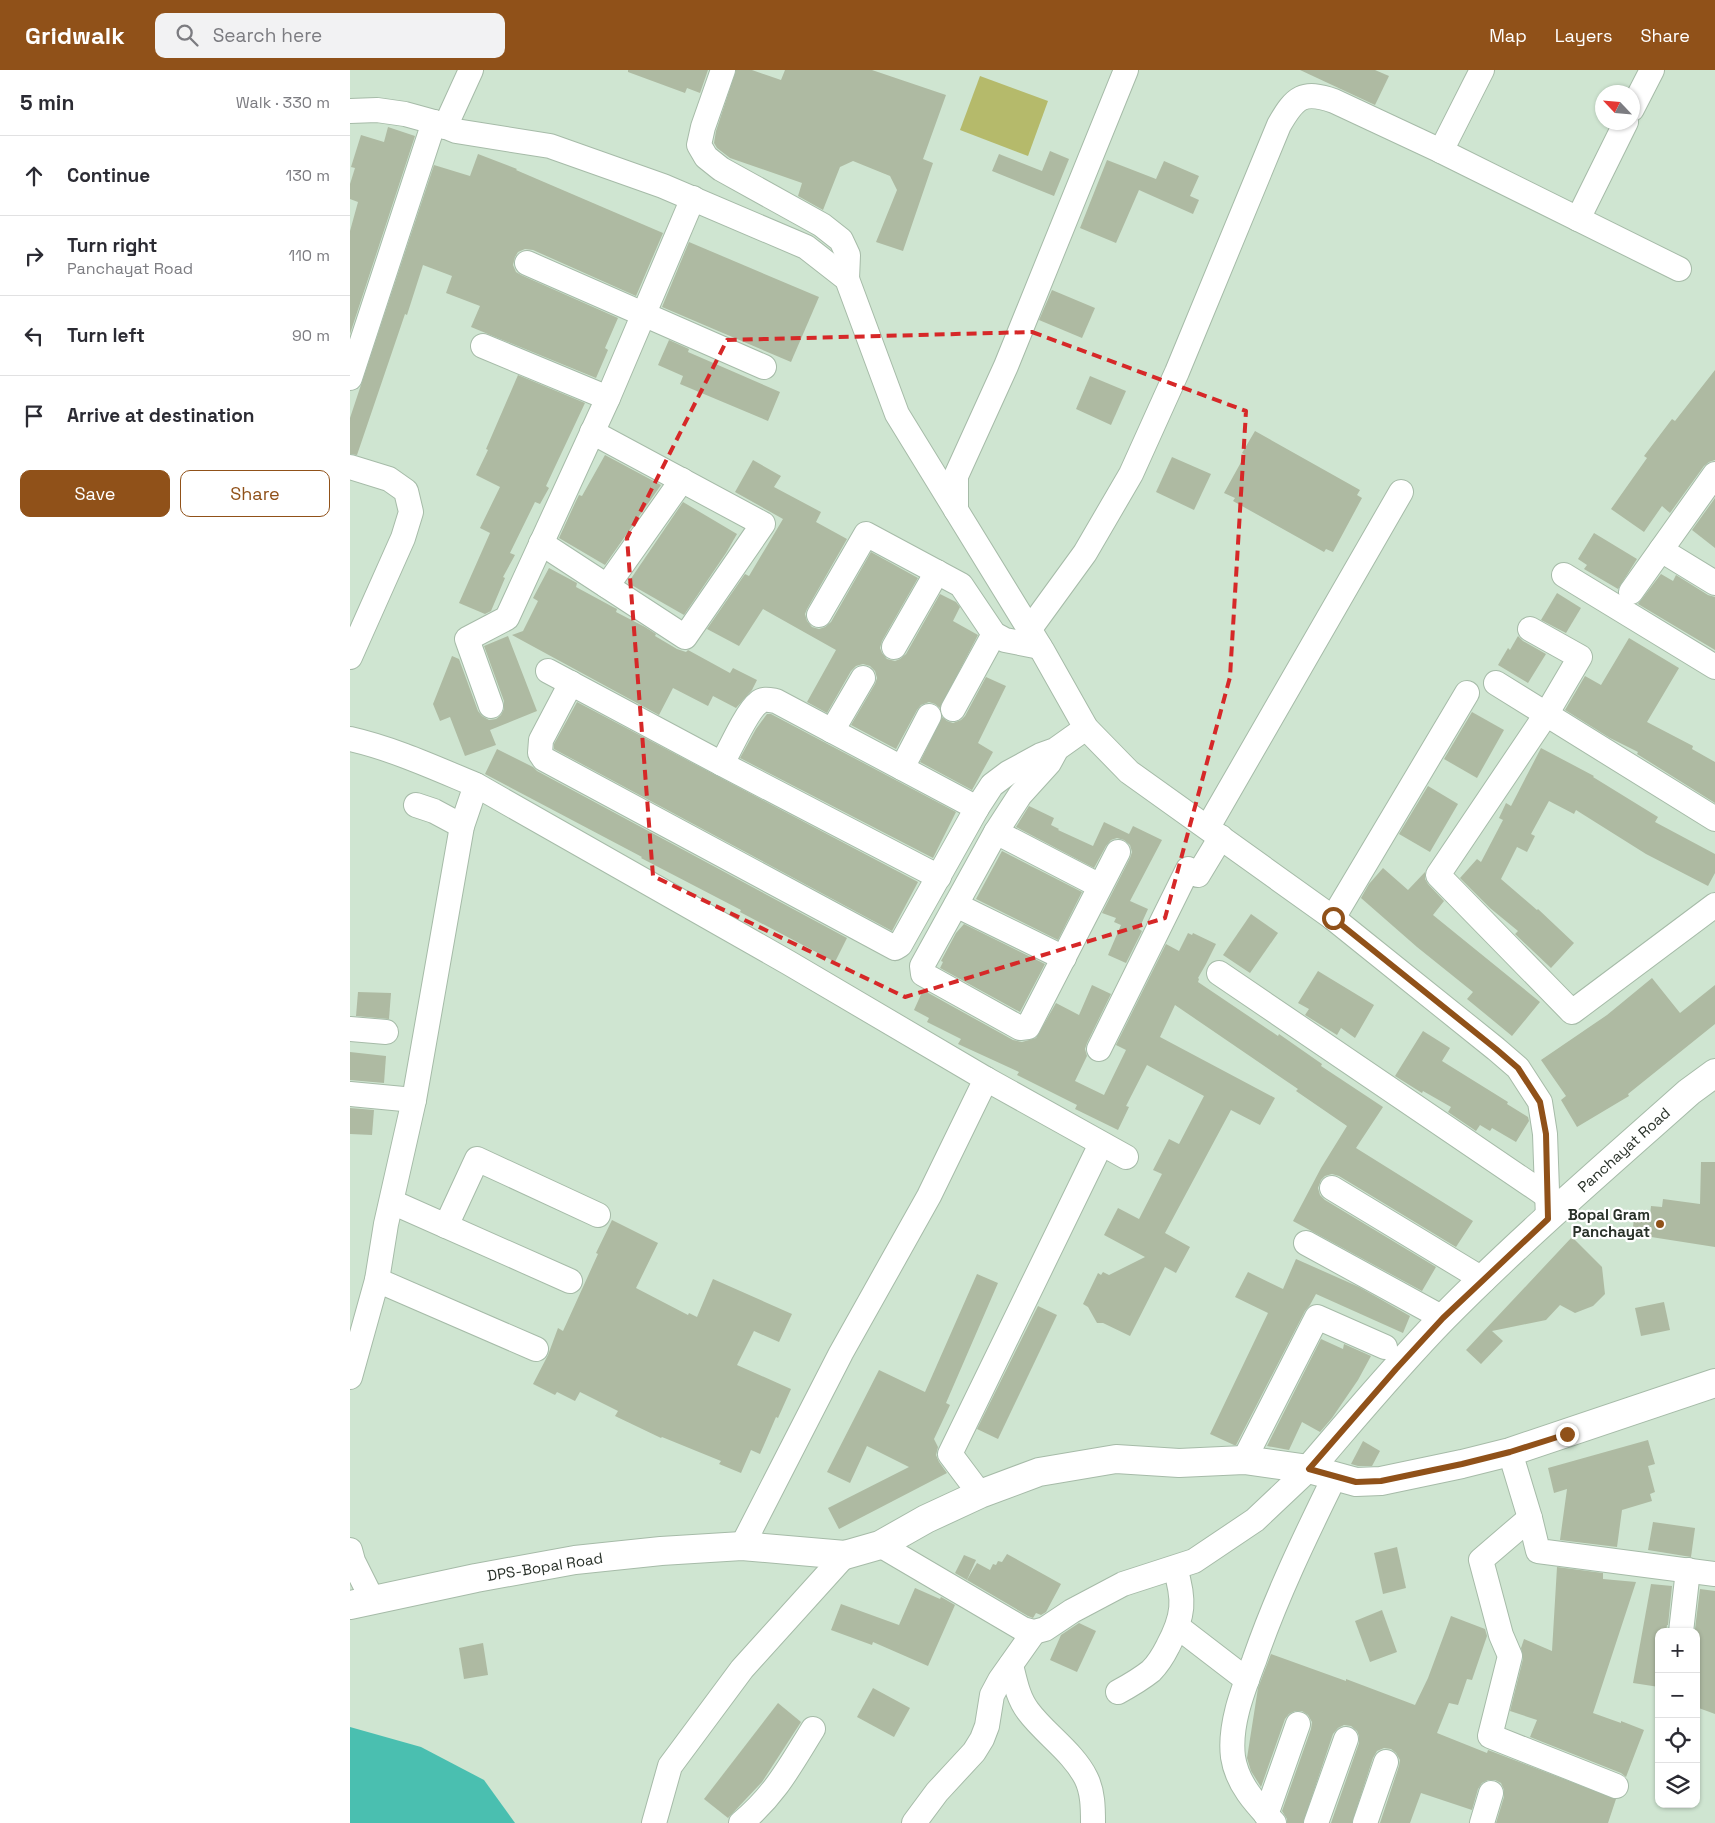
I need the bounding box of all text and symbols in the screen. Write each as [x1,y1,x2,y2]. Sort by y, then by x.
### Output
search box [155,13,505,58]
text: Gridwalk [25,20,125,51]
icon: search [173,21,201,49]
text: Search here [213,23,322,48]
text: Map [1489,24,1527,47]
text: Layers [1555,24,1612,47]
text: Share [1640,24,1690,47]
north arrow [1595,85,1640,130]
text: 5 min [20,89,74,116]
text: Walk · 330 m [236,92,330,113]
icon: ahead [20,162,48,190]
text: Continue [67,163,150,188]
text: 130 m [286,165,330,186]
text: Turn right [67,233,157,258]
icon: right [20,242,48,270]
text: 110 m [288,245,330,266]
text: Panchayat Road [67,258,193,279]
icon: left [20,322,48,350]
text: Turn left [67,323,145,348]
text: 90 m [292,325,330,346]
icon: arrive [20,402,48,430]
text: Arrive at destination [67,403,255,428]
button: Save [20,470,170,517]
button: Share [180,470,330,517]
route start [1322,907,1345,930]
street label: Panchayat Road [1573,1103,1674,1196]
place label: Bopal Gram Panchayat [1568,1205,1650,1241]
marker: Bopal Gram Panchayat [1654,1218,1666,1230]
route end [1556,1423,1579,1446]
street label: DPS-Bopal Road [486,1548,604,1585]
map controls [1655,1628,1700,1808]
button: + [1655,1628,1700,1673]
button: − [1655,1673,1700,1718]
button: locate [1655,1718,1700,1763]
button: layers [1655,1763,1700,1808]

